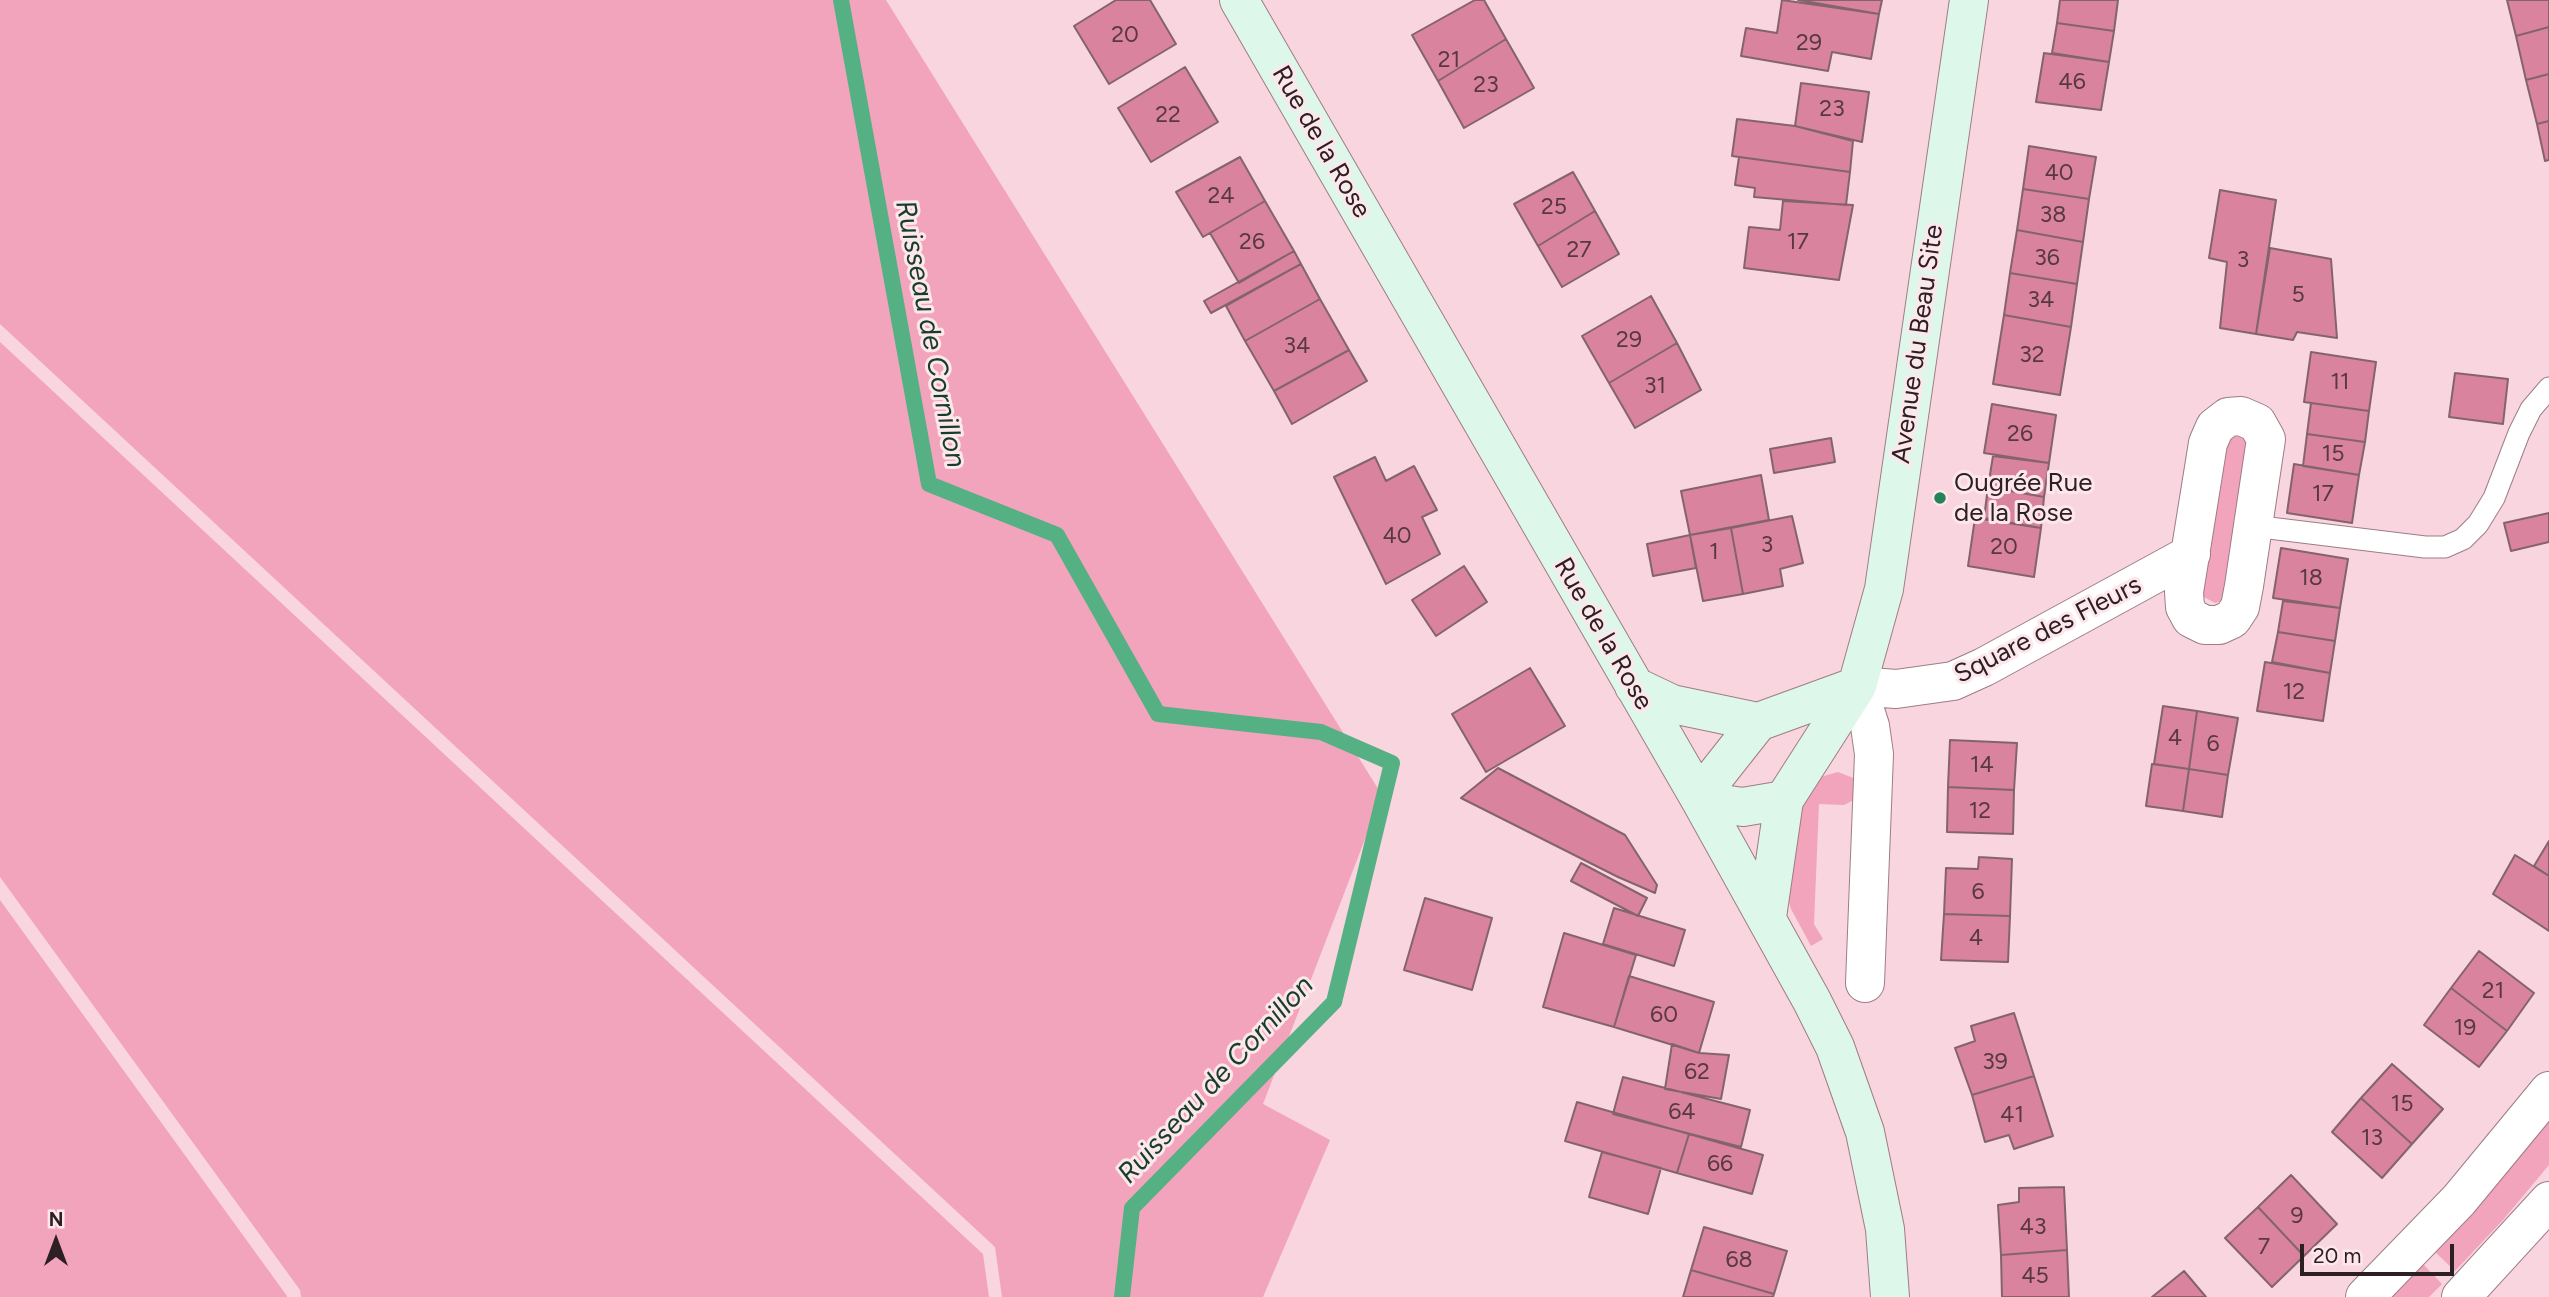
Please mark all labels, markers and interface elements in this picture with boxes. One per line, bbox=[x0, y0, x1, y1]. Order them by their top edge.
house number: 20 bbox=[1111, 21, 1139, 49]
house number: 29 bbox=[1796, 29, 1822, 57]
house number: 21 bbox=[1438, 46, 1460, 74]
street label: Rue de la Rose bbox=[1265, 60, 1377, 224]
house number: 46 bbox=[2058, 68, 2086, 96]
house number: 23 bbox=[1473, 71, 1499, 99]
house number: 23 bbox=[1819, 95, 1845, 123]
house number: 22 bbox=[1155, 101, 1181, 129]
house number: 40 bbox=[2044, 159, 2074, 187]
house number: 24 bbox=[1207, 182, 1235, 210]
house number: 25 bbox=[1541, 193, 1567, 221]
water label: Ruisseau de Cornillon bbox=[888, 198, 972, 470]
house number: 38 bbox=[2040, 201, 2066, 229]
street label: Avenue du Beau Site bbox=[1886, 223, 1950, 465]
house number: 26 bbox=[1239, 228, 1265, 256]
house number: 17 bbox=[1787, 228, 1809, 256]
house number: 27 bbox=[1566, 236, 1592, 264]
house number: 36 bbox=[2034, 244, 2060, 272]
house number: 3 bbox=[2237, 246, 2249, 274]
house number: 5 bbox=[2291, 281, 2305, 309]
house number: 34 bbox=[2028, 286, 2054, 314]
house number: 29 bbox=[1616, 326, 1642, 354]
house number: 34 bbox=[1284, 332, 1310, 360]
house number: 32 bbox=[2019, 341, 2045, 369]
house number: 11 bbox=[2331, 368, 2349, 396]
house number: 31 bbox=[1644, 372, 1666, 400]
house number: 26 bbox=[2007, 420, 2033, 448]
house number: 15 bbox=[2322, 440, 2344, 468]
place label: Ougrée Rue de la Rose bbox=[1954, 467, 2093, 528]
house number: 17 bbox=[2312, 480, 2334, 508]
marker: Ougrée Rue de la Rose bbox=[1932, 490, 1948, 506]
house number: 40 bbox=[1382, 522, 1412, 550]
house number: 3 bbox=[1761, 531, 1773, 559]
house number: 20 bbox=[1990, 533, 2018, 561]
house number: 1 bbox=[1709, 538, 1719, 566]
street label: Rue de la Rose bbox=[1547, 552, 1659, 716]
house number: 18 bbox=[2299, 564, 2323, 592]
street label: Square des Fleurs bbox=[1949, 569, 2147, 691]
house number: 12 bbox=[2283, 678, 2305, 706]
house number: 4 bbox=[2168, 724, 2182, 752]
house number: 6 bbox=[2206, 730, 2220, 758]
house number: 14 bbox=[1970, 751, 1994, 779]
house number: 12 bbox=[1969, 797, 1991, 825]
house number: 6 bbox=[1971, 878, 1985, 906]
house number: 4 bbox=[1969, 924, 1983, 952]
water label: Ruisseau de Cornillon bbox=[1111, 969, 1321, 1191]
house number: 21 bbox=[2482, 977, 2504, 1005]
house number: 60 bbox=[1650, 1001, 1678, 1029]
house number: 19 bbox=[2454, 1014, 2476, 1042]
house number: 39 bbox=[1982, 1048, 2008, 1076]
house number: 62 bbox=[1684, 1058, 1710, 1086]
house number: 15 bbox=[2391, 1090, 2413, 1118]
house number: 64 bbox=[1668, 1098, 1696, 1126]
house number: 41 bbox=[2000, 1101, 2024, 1129]
house number: 13 bbox=[2361, 1124, 2383, 1152]
house number: 66 bbox=[1707, 1150, 1733, 1178]
house number: 9 bbox=[2290, 1202, 2304, 1230]
north arrow bbox=[21, 1206, 91, 1276]
text: N bbox=[49, 1208, 63, 1231]
house number: 43 bbox=[2020, 1213, 2046, 1241]
scale bar bbox=[2304, 1230, 2458, 1274]
house number: 7 bbox=[2258, 1233, 2270, 1261]
text: 20 m bbox=[2313, 1243, 2361, 1268]
house number: 68 bbox=[1725, 1246, 1753, 1274]
house number: 45 bbox=[2021, 1262, 2049, 1290]

